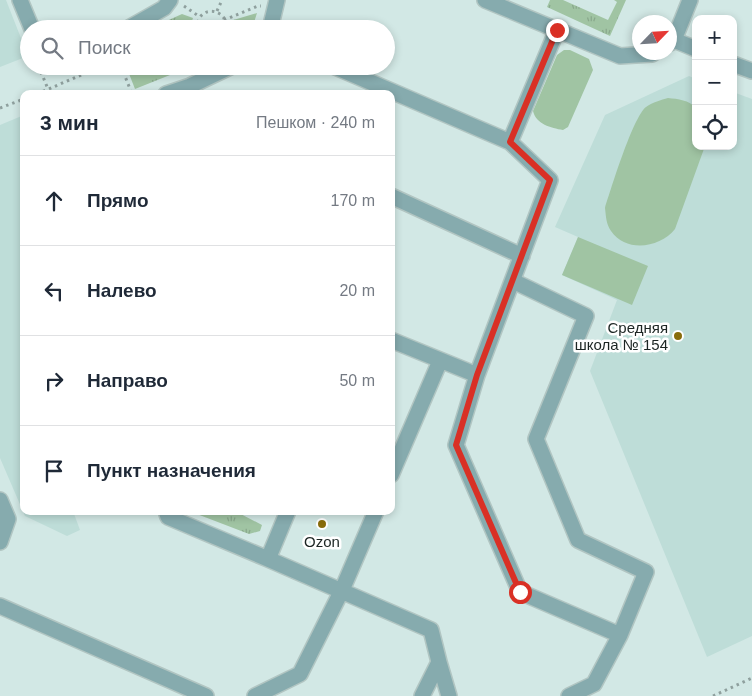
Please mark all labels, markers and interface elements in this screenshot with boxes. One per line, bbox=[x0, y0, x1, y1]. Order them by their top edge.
north arrow bbox=[632, 15, 677, 60]
map controls bbox=[692, 15, 737, 150]
button: + bbox=[692, 15, 737, 60]
route end bbox=[546, 19, 569, 42]
search box bbox=[20, 20, 395, 75]
icon: search bbox=[38, 34, 66, 62]
text: Поиск bbox=[78, 37, 131, 58]
button: − bbox=[692, 60, 737, 105]
button: locate bbox=[692, 105, 737, 150]
text: 3 мин bbox=[40, 111, 99, 134]
text: Пешком · 240 m bbox=[256, 114, 375, 131]
icon: ahead bbox=[40, 187, 68, 215]
text: Прямо bbox=[87, 190, 149, 211]
text: 170 m bbox=[331, 192, 375, 209]
icon: left bbox=[40, 277, 68, 305]
text: Налево bbox=[87, 280, 157, 301]
text: 20 m bbox=[339, 282, 375, 299]
place label: Средняя школа № 154 bbox=[575, 319, 668, 353]
marker: Средняя школа № 154 bbox=[672, 330, 684, 342]
icon: right bbox=[40, 367, 68, 395]
text: Направо bbox=[87, 370, 168, 391]
text: 50 m bbox=[339, 372, 375, 389]
icon: arrive bbox=[40, 457, 68, 485]
text: Пункт назначения bbox=[87, 460, 256, 481]
marker: Ozon bbox=[316, 518, 328, 530]
place label: Ozon bbox=[304, 533, 340, 550]
route start bbox=[509, 581, 532, 604]

